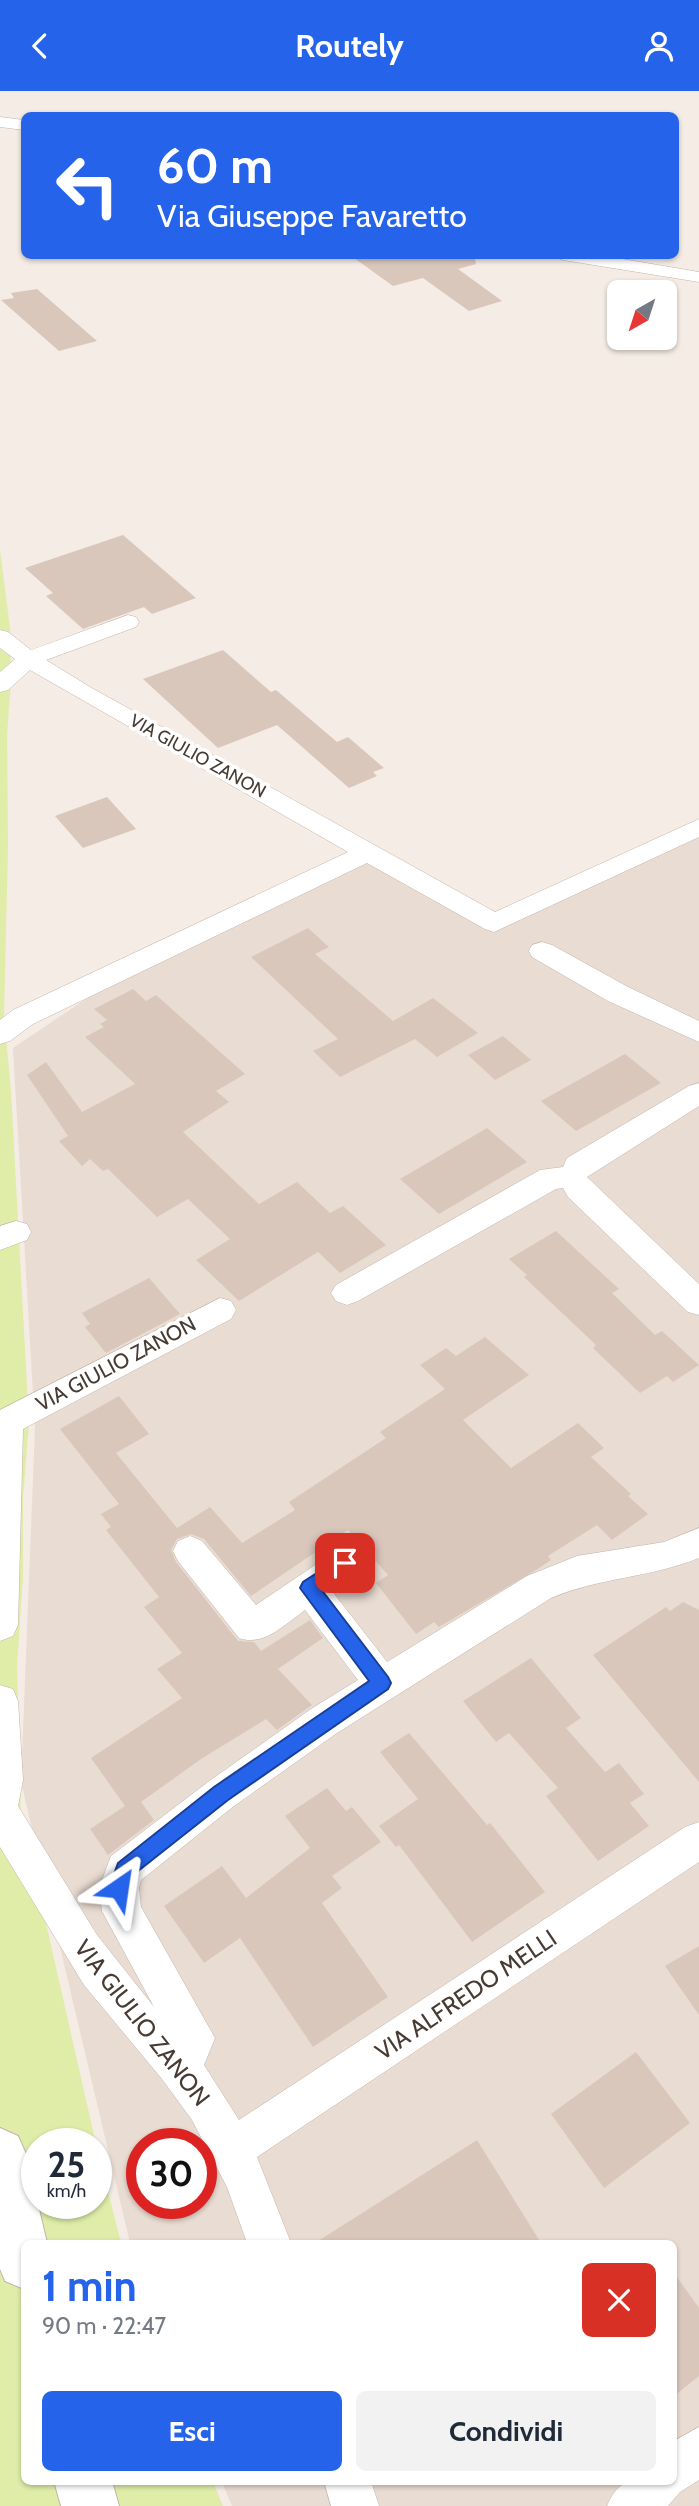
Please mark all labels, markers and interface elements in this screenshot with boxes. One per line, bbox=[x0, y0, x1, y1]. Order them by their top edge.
text: Routely bbox=[295, 26, 404, 65]
icon: back bbox=[21, 27, 59, 65]
icon: person bbox=[640, 27, 678, 65]
text: 60 m bbox=[157, 136, 273, 195]
icon: left bbox=[42, 140, 133, 231]
text: Via Giuseppe Favaretto bbox=[157, 196, 467, 235]
north arrow bbox=[607, 280, 677, 350]
map controls bbox=[607, 280, 677, 350]
street label: VIA GIULIO ZANON bbox=[126, 710, 270, 802]
street label: VIA GIULIO ZANON bbox=[32, 1311, 200, 1416]
pin bbox=[315, 1533, 375, 1593]
icon: arrive bbox=[326, 1544, 364, 1582]
position arrow bbox=[82, 1851, 156, 1925]
street label: VIA ALFREDO MELLI bbox=[370, 1923, 562, 2066]
street label: VIA GIULIO ZANON bbox=[69, 1934, 216, 2112]
speed limit sign: 30 bbox=[126, 2128, 217, 2219]
text: 25 bbox=[48, 2143, 85, 2186]
text: km/h bbox=[47, 2180, 86, 2202]
text: 1 min bbox=[42, 2260, 137, 2312]
button: close bbox=[582, 2263, 656, 2337]
text: 90 m · 22:47 bbox=[42, 2312, 166, 2340]
button: Esci bbox=[42, 2391, 342, 2471]
button: Condividi bbox=[356, 2391, 656, 2471]

